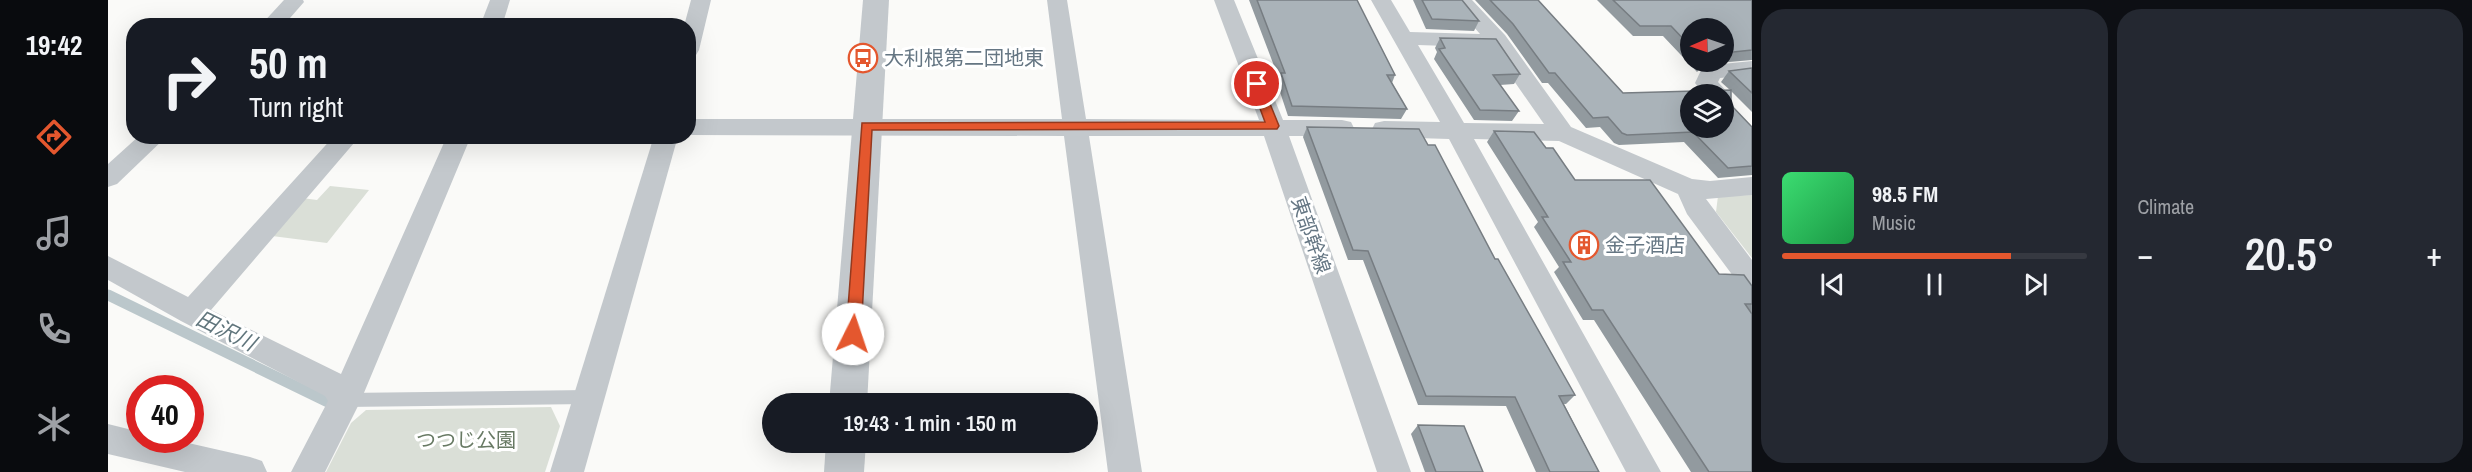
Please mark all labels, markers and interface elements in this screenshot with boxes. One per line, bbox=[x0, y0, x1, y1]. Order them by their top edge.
north arrow bbox=[1680, 18, 1734, 72]
map controls bbox=[1680, 18, 1734, 138]
text: 19:42 bbox=[26, 27, 82, 63]
text: 50 m bbox=[249, 35, 328, 91]
icon: right bbox=[150, 42, 228, 120]
bus stop icon: 大利根第二団地東 bbox=[847, 42, 879, 74]
place label: 大利根第二団地東 bbox=[884, 44, 1044, 71]
pin bbox=[1231, 58, 1282, 109]
icon: arrive bbox=[1240, 67, 1273, 100]
button: layers bbox=[1680, 84, 1734, 138]
text: Turn right bbox=[249, 89, 343, 125]
icon: directions bbox=[33, 116, 75, 158]
text: 98.5 FM bbox=[1872, 179, 1938, 209]
street label: 東部幹線 bbox=[1286, 193, 1337, 277]
text: Climate bbox=[2138, 193, 2194, 220]
text: Music bbox=[1872, 209, 1916, 236]
icon: music bbox=[33, 212, 75, 254]
text: 20.5° bbox=[2245, 223, 2335, 284]
building icon: 金子酒店 bbox=[1568, 229, 1600, 261]
place label: 金子酒店 bbox=[1605, 231, 1685, 258]
text: − bbox=[2138, 232, 2153, 276]
text: + bbox=[2426, 232, 2442, 276]
icon: previous bbox=[1816, 268, 1849, 301]
icon: pause bbox=[1918, 268, 1951, 301]
icon: next bbox=[2019, 268, 2052, 301]
position arrow bbox=[821, 302, 885, 366]
water label: 田沢川 bbox=[192, 304, 263, 358]
icon: phone bbox=[33, 308, 75, 350]
speed limit sign: 40 bbox=[126, 375, 204, 453]
icon: climate bbox=[33, 403, 75, 445]
text: 19:43 · 1 min · 150 m bbox=[843, 408, 1017, 438]
park label: つつじ公園 bbox=[416, 426, 516, 453]

